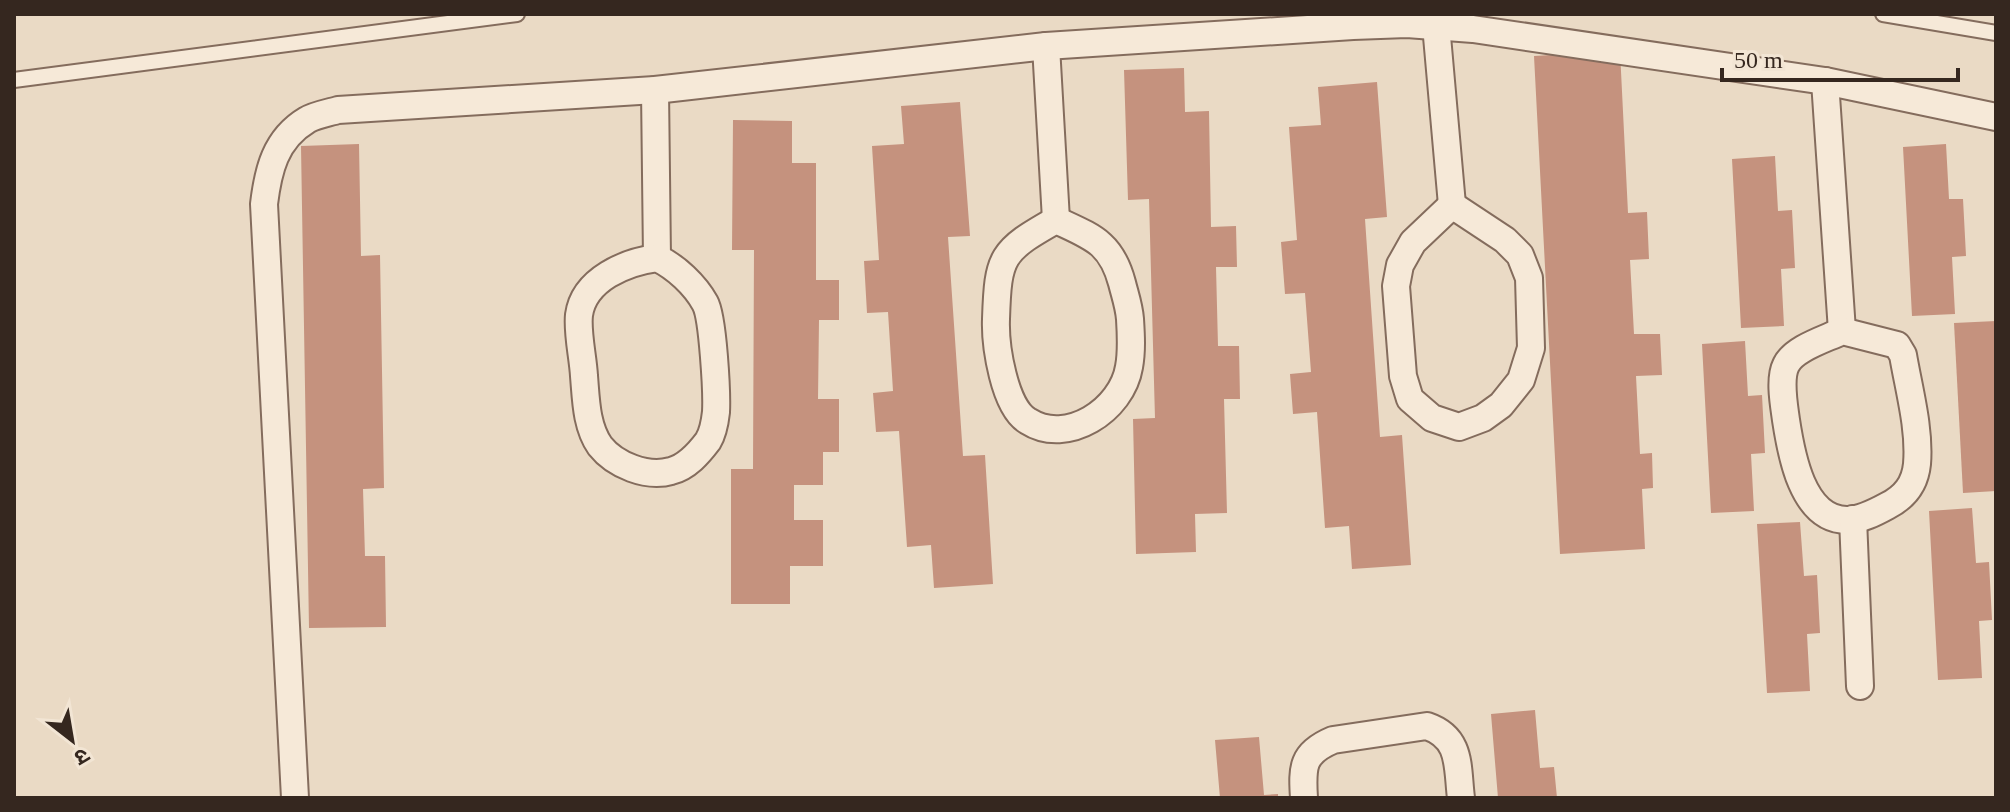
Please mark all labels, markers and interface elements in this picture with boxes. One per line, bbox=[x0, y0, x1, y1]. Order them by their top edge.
scale bar bbox=[1722, 32, 1958, 82]
text: 50 m bbox=[1734, 47, 1783, 73]
north arrow bbox=[32, 700, 112, 780]
text: उ bbox=[69, 743, 94, 771]

